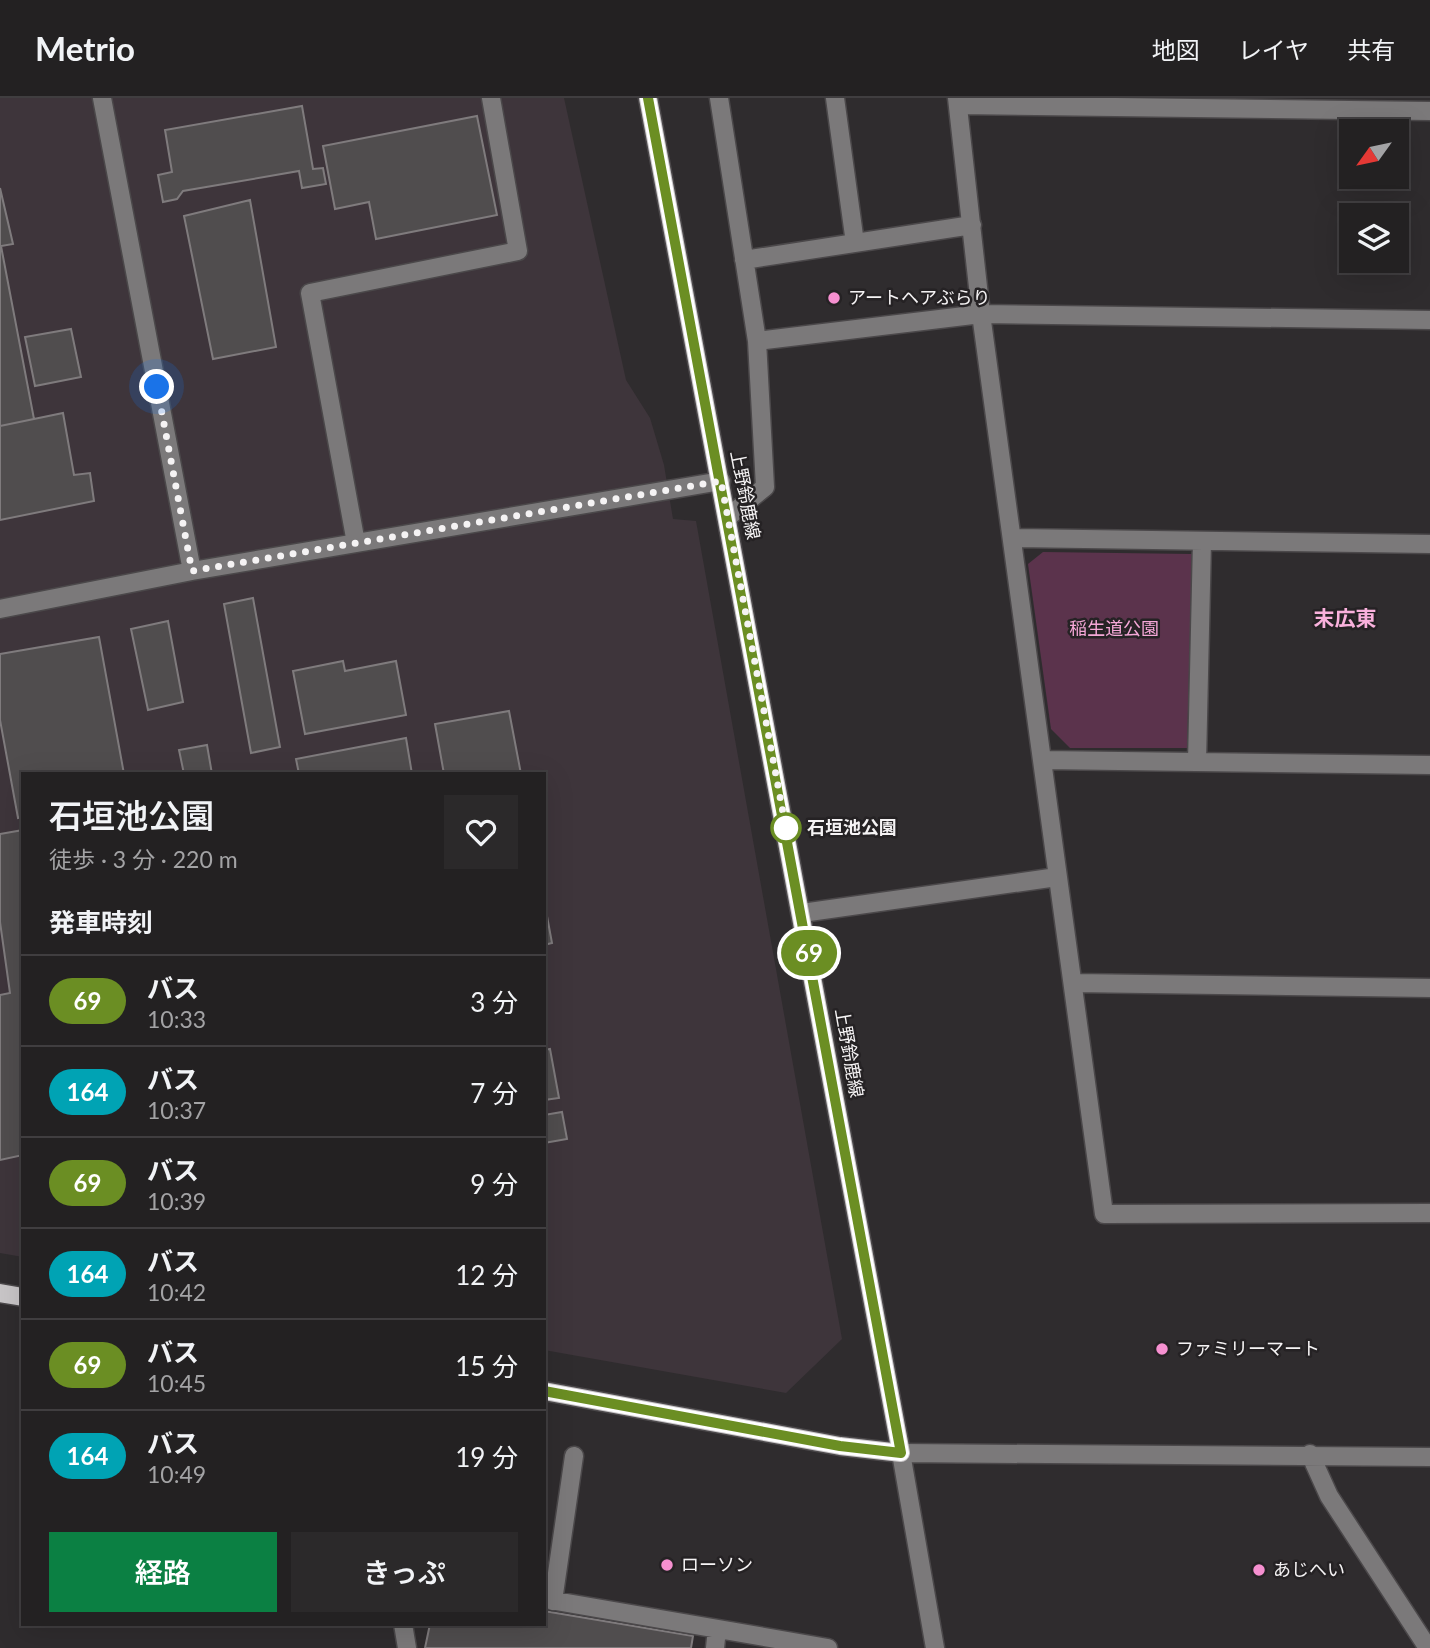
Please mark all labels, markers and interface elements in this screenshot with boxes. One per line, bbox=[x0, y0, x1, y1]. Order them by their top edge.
text: Metrio bbox=[35, 28, 135, 68]
text: 地図 bbox=[1152, 35, 1200, 64]
text: レイヤ bbox=[1238, 35, 1309, 64]
text: 共有 bbox=[1347, 35, 1395, 64]
north arrow bbox=[1339, 119, 1409, 189]
map controls bbox=[1339, 119, 1409, 273]
button: layers bbox=[1339, 203, 1409, 273]
place label: アートヘアぶらり bbox=[848, 286, 991, 308]
marker: アートヘアぶらり bbox=[826, 290, 842, 306]
your location bbox=[139, 369, 174, 404]
street label: 上野鈴鹿線 bbox=[727, 449, 765, 541]
district label: 末広東 bbox=[1314, 605, 1377, 630]
park label: 稲生道公園 bbox=[1069, 617, 1159, 639]
text: 石垣池公園 bbox=[49, 795, 214, 835]
button: heart bbox=[444, 795, 518, 869]
marker: 石垣池公園 bbox=[771, 813, 801, 843]
place label: 石垣池公園 bbox=[807, 816, 897, 838]
text: 徒歩 · 3 分 · 220 m bbox=[49, 845, 238, 873]
text: 発車時刻 bbox=[49, 906, 153, 938]
line badge: 69 bbox=[778, 930, 840, 976]
text: 69 bbox=[795, 938, 823, 967]
text: バス bbox=[147, 972, 199, 1004]
text: 69 bbox=[74, 986, 101, 1015]
text: 3 分 bbox=[470, 986, 518, 1018]
text: 10:33 bbox=[147, 1005, 206, 1033]
street label: 上野鈴鹿線 bbox=[831, 1007, 869, 1099]
text: バス bbox=[147, 1063, 199, 1095]
text: 164 bbox=[67, 1077, 108, 1106]
text: 7 分 bbox=[470, 1077, 518, 1109]
text: 10:37 bbox=[147, 1096, 206, 1124]
text: バス bbox=[147, 1154, 199, 1186]
text: 69 bbox=[74, 1168, 101, 1197]
text: 9 分 bbox=[470, 1168, 518, 1200]
text: 10:39 bbox=[147, 1187, 206, 1215]
text: バス bbox=[147, 1245, 199, 1277]
text: 164 bbox=[67, 1259, 108, 1288]
text: 12 分 bbox=[455, 1259, 518, 1291]
text: 10:42 bbox=[147, 1278, 206, 1306]
text: バス bbox=[147, 1336, 199, 1368]
place label: ファミリーマート bbox=[1176, 1337, 1320, 1359]
marker: ファミリーマート bbox=[1154, 1341, 1170, 1357]
text: 69 bbox=[74, 1350, 101, 1379]
text: 15 分 bbox=[455, 1350, 518, 1382]
text: 10:45 bbox=[147, 1369, 206, 1397]
text: バス bbox=[147, 1427, 199, 1459]
text: 164 bbox=[67, 1441, 108, 1470]
text: 19 分 bbox=[455, 1441, 518, 1473]
text: 10:49 bbox=[147, 1460, 206, 1488]
button: 経路 bbox=[49, 1532, 277, 1612]
button: きっぷ bbox=[291, 1532, 518, 1612]
place label: ローソン bbox=[681, 1553, 753, 1575]
marker: ローソン bbox=[659, 1557, 675, 1573]
place label: あじへい bbox=[1273, 1558, 1345, 1580]
marker: あじへい bbox=[1251, 1562, 1267, 1578]

